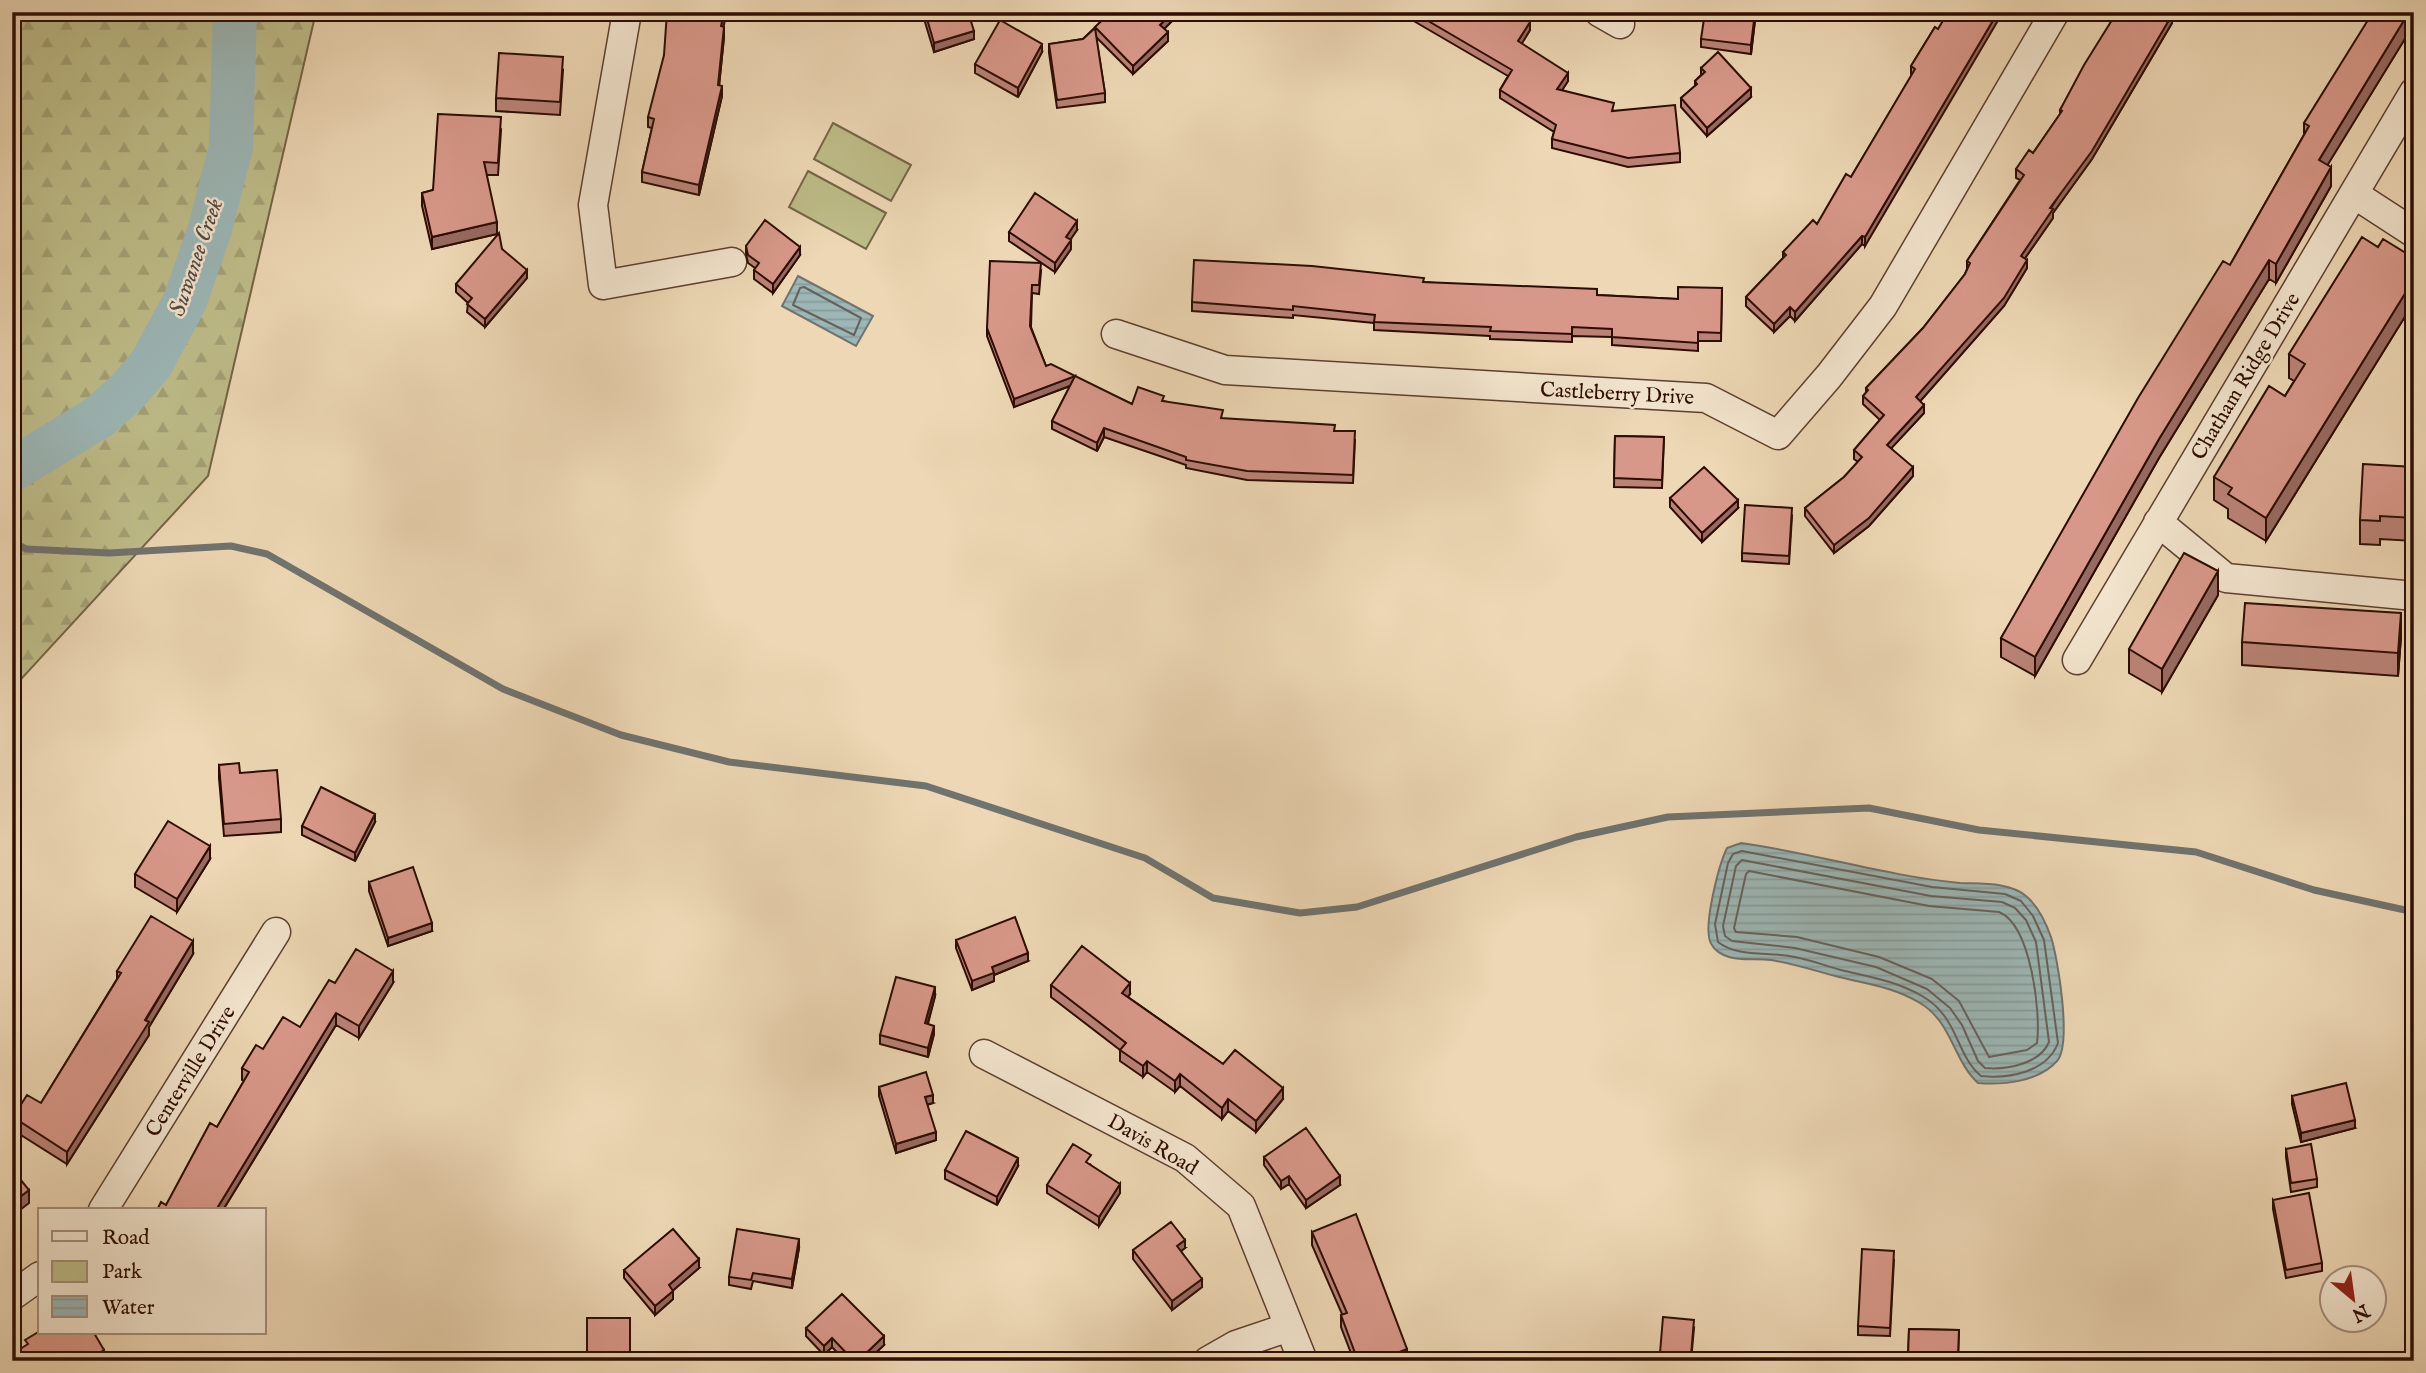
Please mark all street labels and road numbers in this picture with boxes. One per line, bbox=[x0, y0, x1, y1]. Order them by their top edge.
street label: Chatham Ridge Drive bbox=[2186, 288, 2307, 465]
street label: Castleberry Drive bbox=[1539, 377, 1695, 412]
street label: Centerville Drive bbox=[140, 1001, 243, 1142]
street label: Davis Road bbox=[1102, 1109, 1203, 1182]

